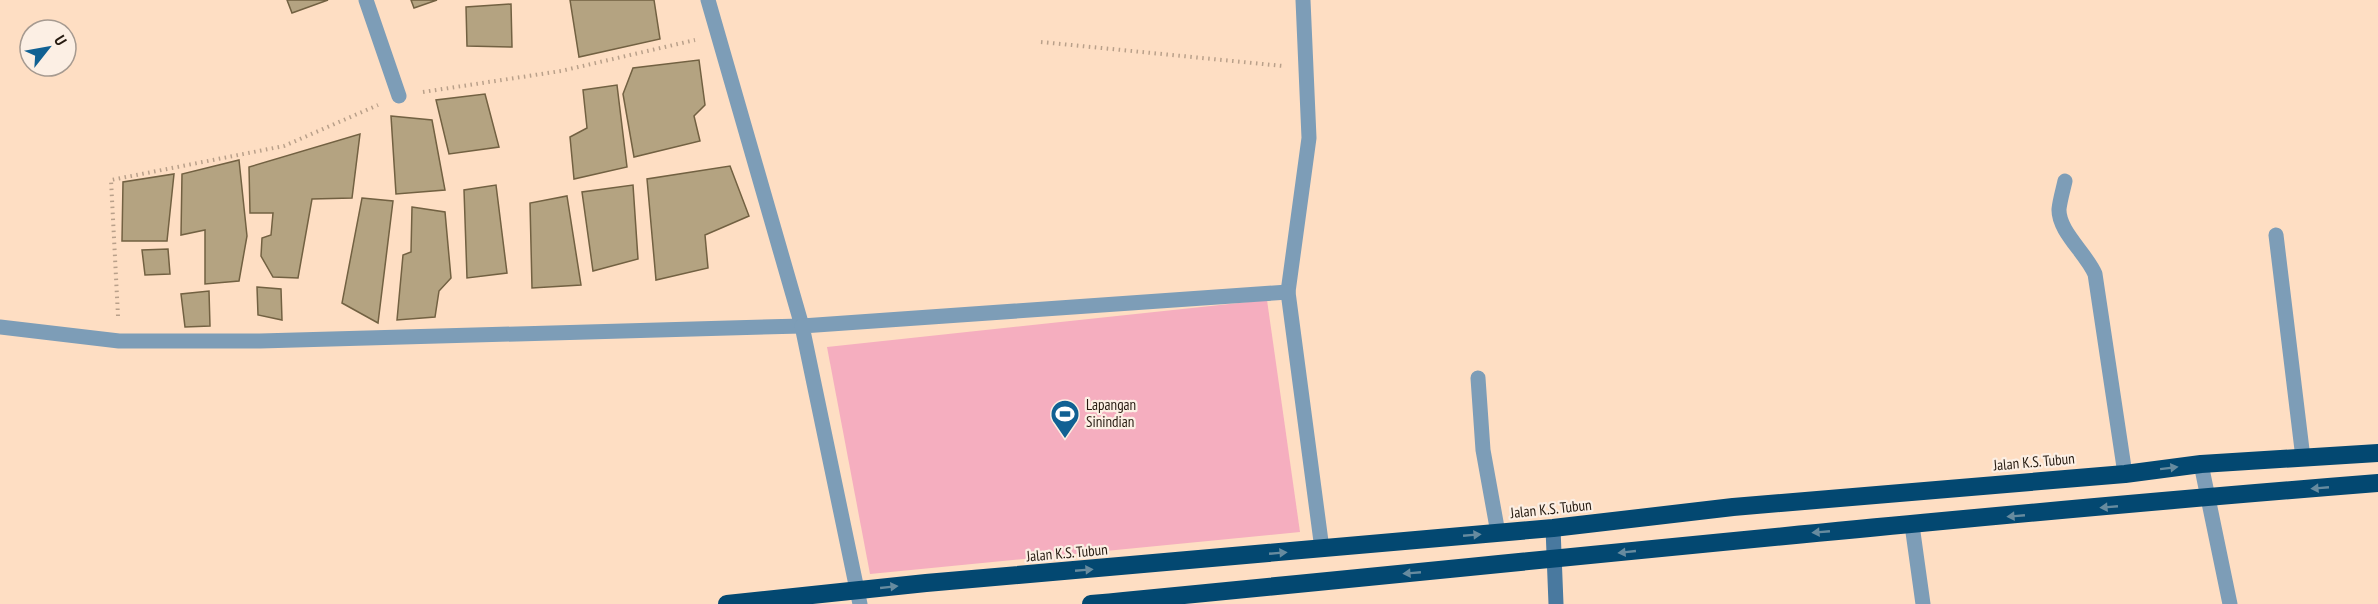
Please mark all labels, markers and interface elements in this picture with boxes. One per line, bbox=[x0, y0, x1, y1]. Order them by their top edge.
north arrow bbox=[18, 18, 78, 78]
text: U bbox=[50, 32, 72, 49]
place label: Lapangan Sinindian bbox=[1086, 395, 1136, 431]
sports icon: Lapangan Sinindian bbox=[1049, 398, 1081, 440]
street label: Jalan K.S. Tubun bbox=[1992, 448, 2075, 475]
one-way arrow bbox=[2160, 463, 2179, 473]
one-way arrow bbox=[2310, 483, 2329, 493]
street label: Jalan K.S. Tubun bbox=[1508, 495, 1592, 522]
one-way arrow bbox=[2099, 503, 2118, 512]
one-way arrow bbox=[2006, 511, 2025, 521]
one-way arrow bbox=[1812, 527, 1831, 537]
one-way arrow bbox=[1463, 530, 1482, 540]
street label: Jalan K.S. Tubun bbox=[1025, 539, 1108, 566]
one-way arrow bbox=[1618, 547, 1637, 556]
one-way arrow bbox=[1268, 548, 1287, 557]
one-way arrow bbox=[1074, 565, 1093, 574]
one-way arrow bbox=[1403, 568, 1422, 578]
one-way arrow bbox=[880, 582, 899, 592]

